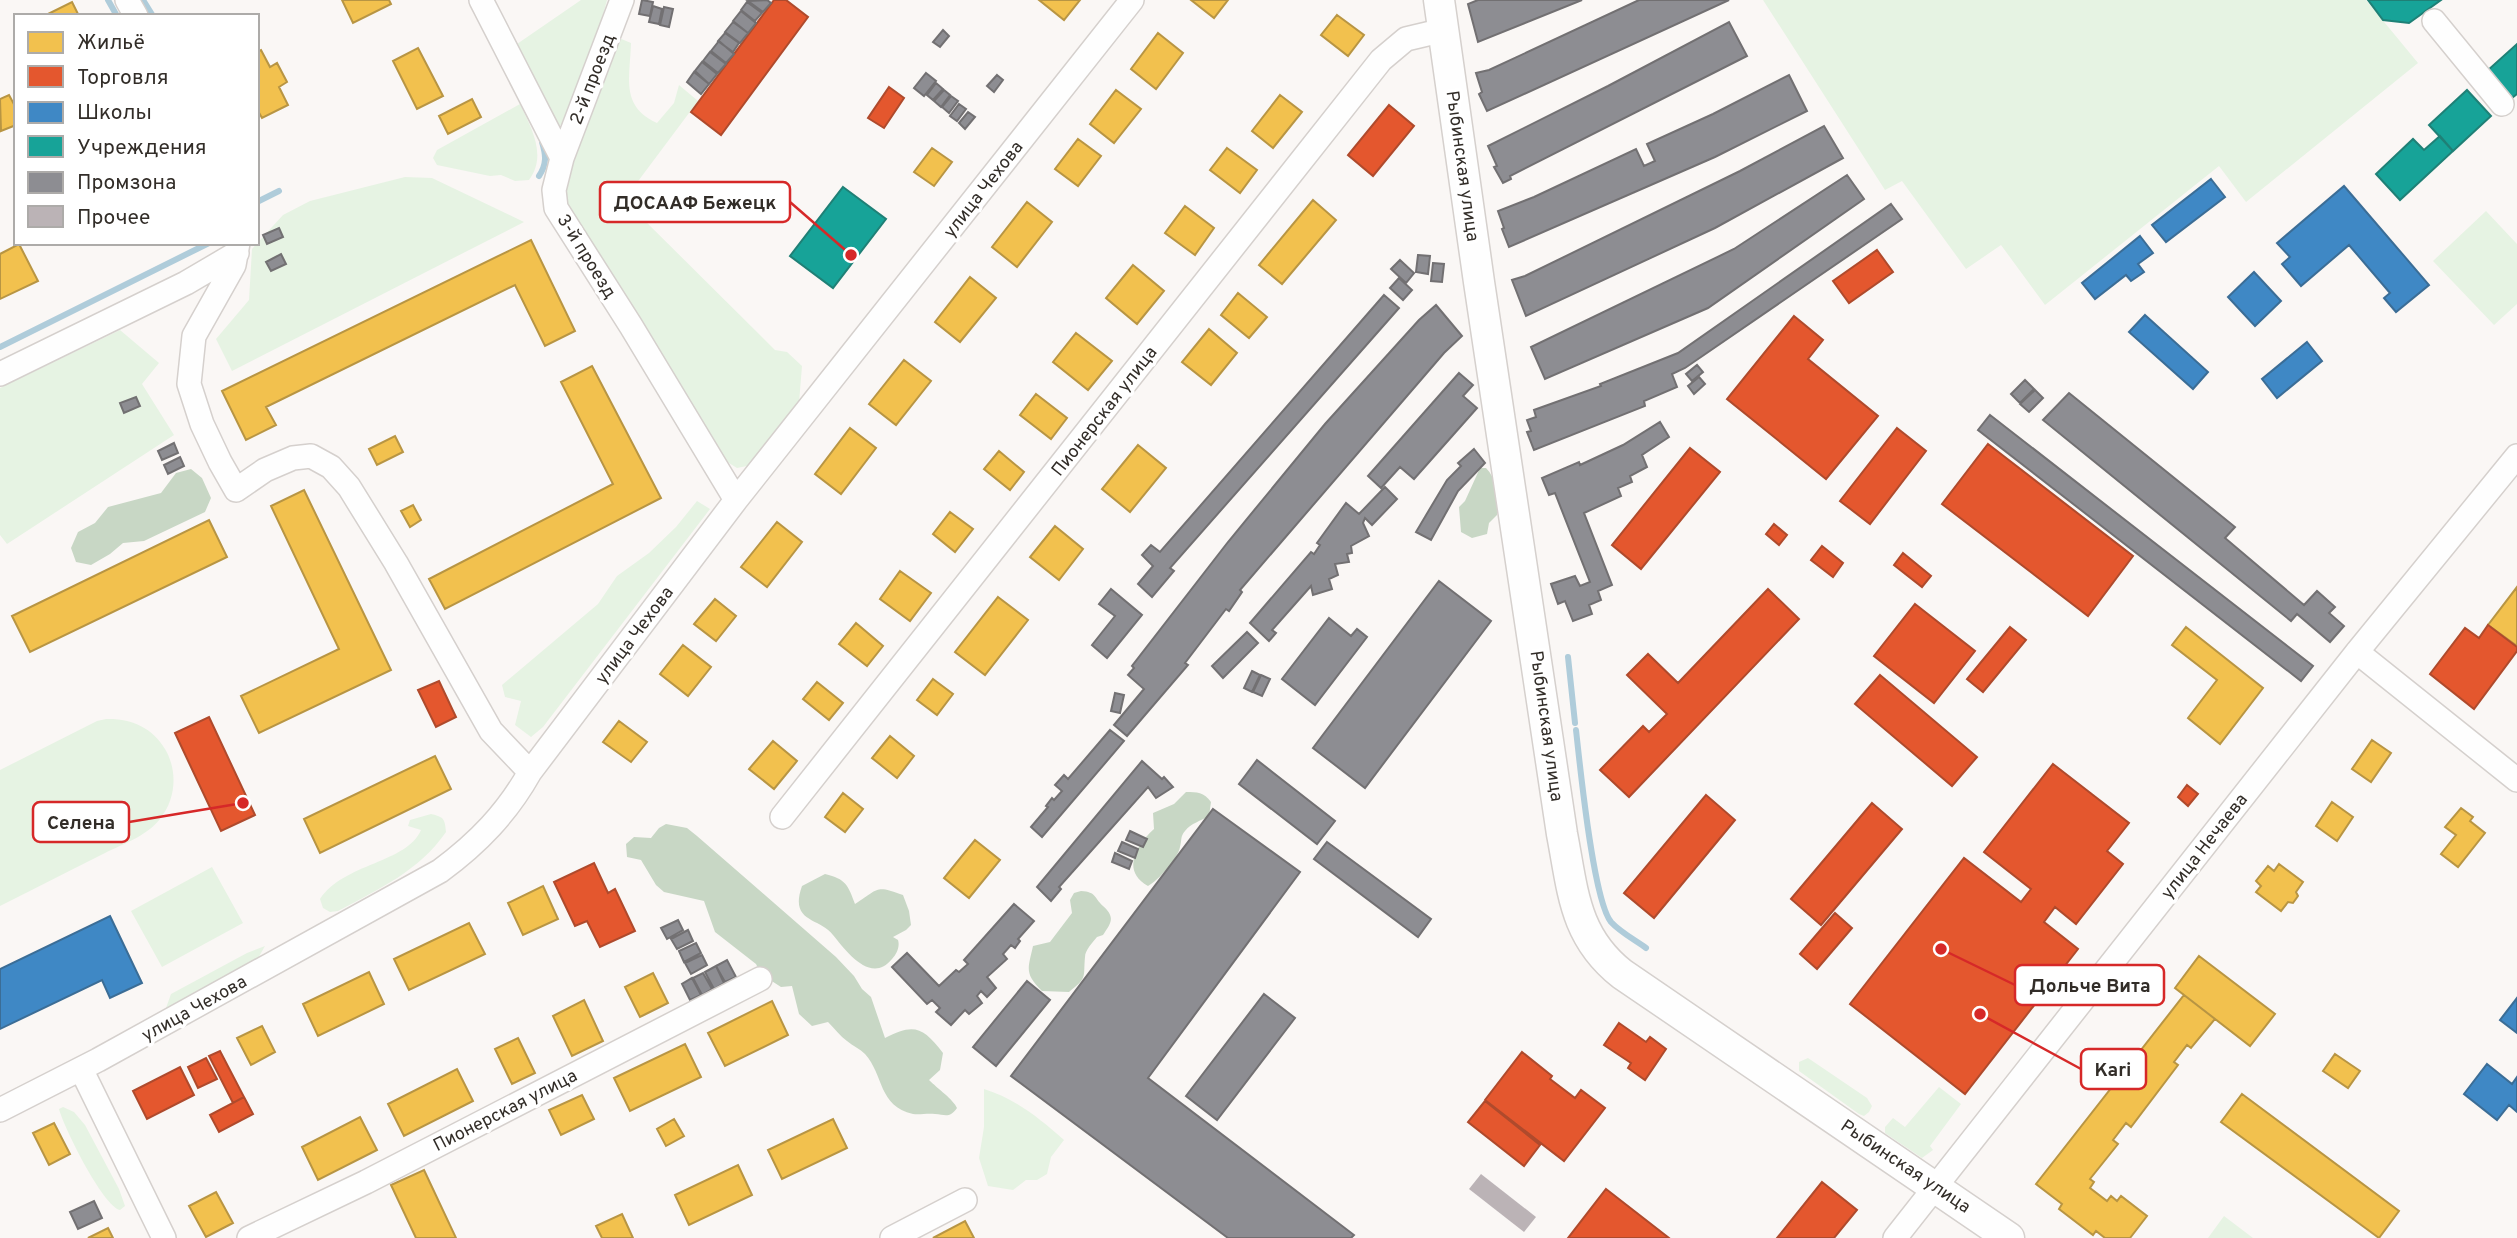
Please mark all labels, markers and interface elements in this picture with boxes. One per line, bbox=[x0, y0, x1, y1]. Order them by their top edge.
legend bbox=[14, 14, 259, 245]
text: Жильё bbox=[77, 30, 145, 57]
street label: 2-й проезд bbox=[566, 31, 621, 128]
text: Торговля bbox=[77, 65, 168, 92]
street label: Рыбинская улица bbox=[1440, 89, 1483, 243]
text: Школы bbox=[77, 100, 152, 127]
text: Учреждения bbox=[77, 135, 206, 162]
street label: улица Чехова bbox=[939, 137, 1029, 243]
text: Промзона bbox=[77, 170, 176, 197]
callout: ДОСААФ Бежецк bbox=[600, 182, 790, 222]
text: ДОСААФ Бежецк bbox=[614, 192, 776, 216]
text: Прочее bbox=[77, 205, 150, 232]
street label: 3-й проезд bbox=[551, 210, 621, 303]
street label: Пионерская улица bbox=[1047, 342, 1163, 482]
street label: улица Чехова bbox=[591, 582, 680, 689]
street label: Рыбинская улица bbox=[1524, 649, 1567, 803]
street label: улица Нечаева bbox=[2157, 789, 2254, 904]
callout: Селена bbox=[33, 802, 129, 842]
text: Селена bbox=[47, 812, 115, 836]
callout: Дольче Вита bbox=[2015, 965, 2164, 1005]
street label: улица Чехова bbox=[138, 971, 251, 1048]
text: Дольче Вита bbox=[2029, 975, 2151, 999]
callout: Kari bbox=[2081, 1049, 2146, 1089]
text: Kari bbox=[2095, 1059, 2131, 1083]
street label: Пионерская улица bbox=[430, 1065, 582, 1158]
street label: Рыбинская улица bbox=[1836, 1115, 1975, 1219]

